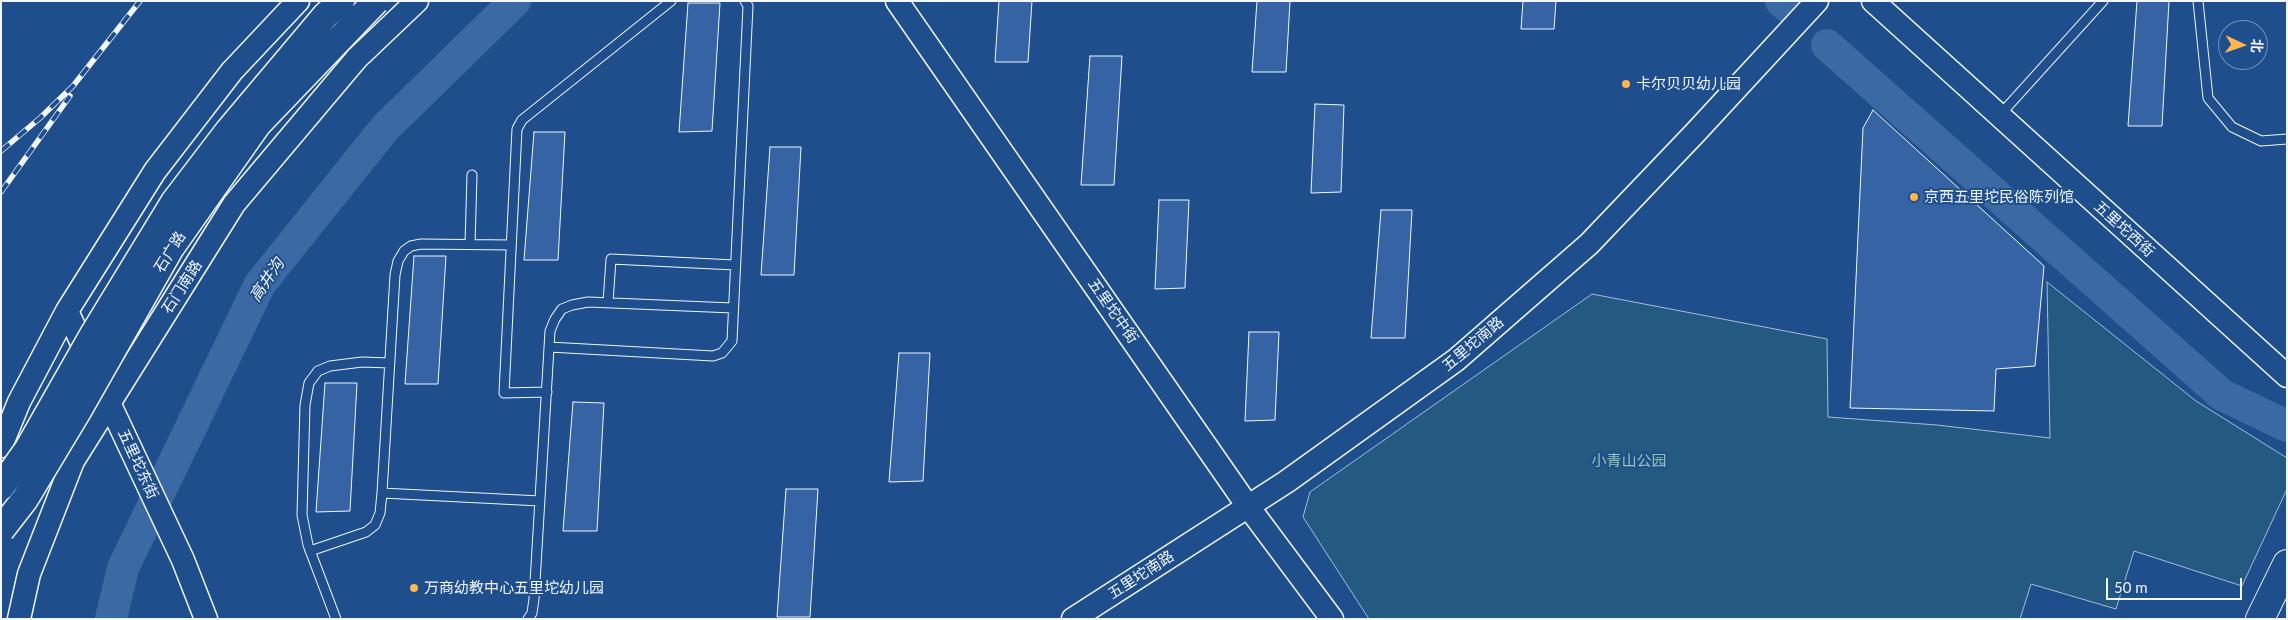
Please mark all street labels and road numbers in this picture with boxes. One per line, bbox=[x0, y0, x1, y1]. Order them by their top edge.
street label: 五里坨西街 bbox=[2090, 197, 2158, 261]
street label: 石广路 bbox=[150, 228, 190, 276]
street label: 石门南路 bbox=[158, 257, 206, 317]
street label: 五里坨中街 bbox=[1084, 275, 1142, 347]
street label: 五里坨南路 bbox=[1438, 313, 1508, 375]
street label: 五里坨东街 bbox=[114, 426, 162, 502]
street label: 五里坨南路 bbox=[1105, 547, 1177, 603]

